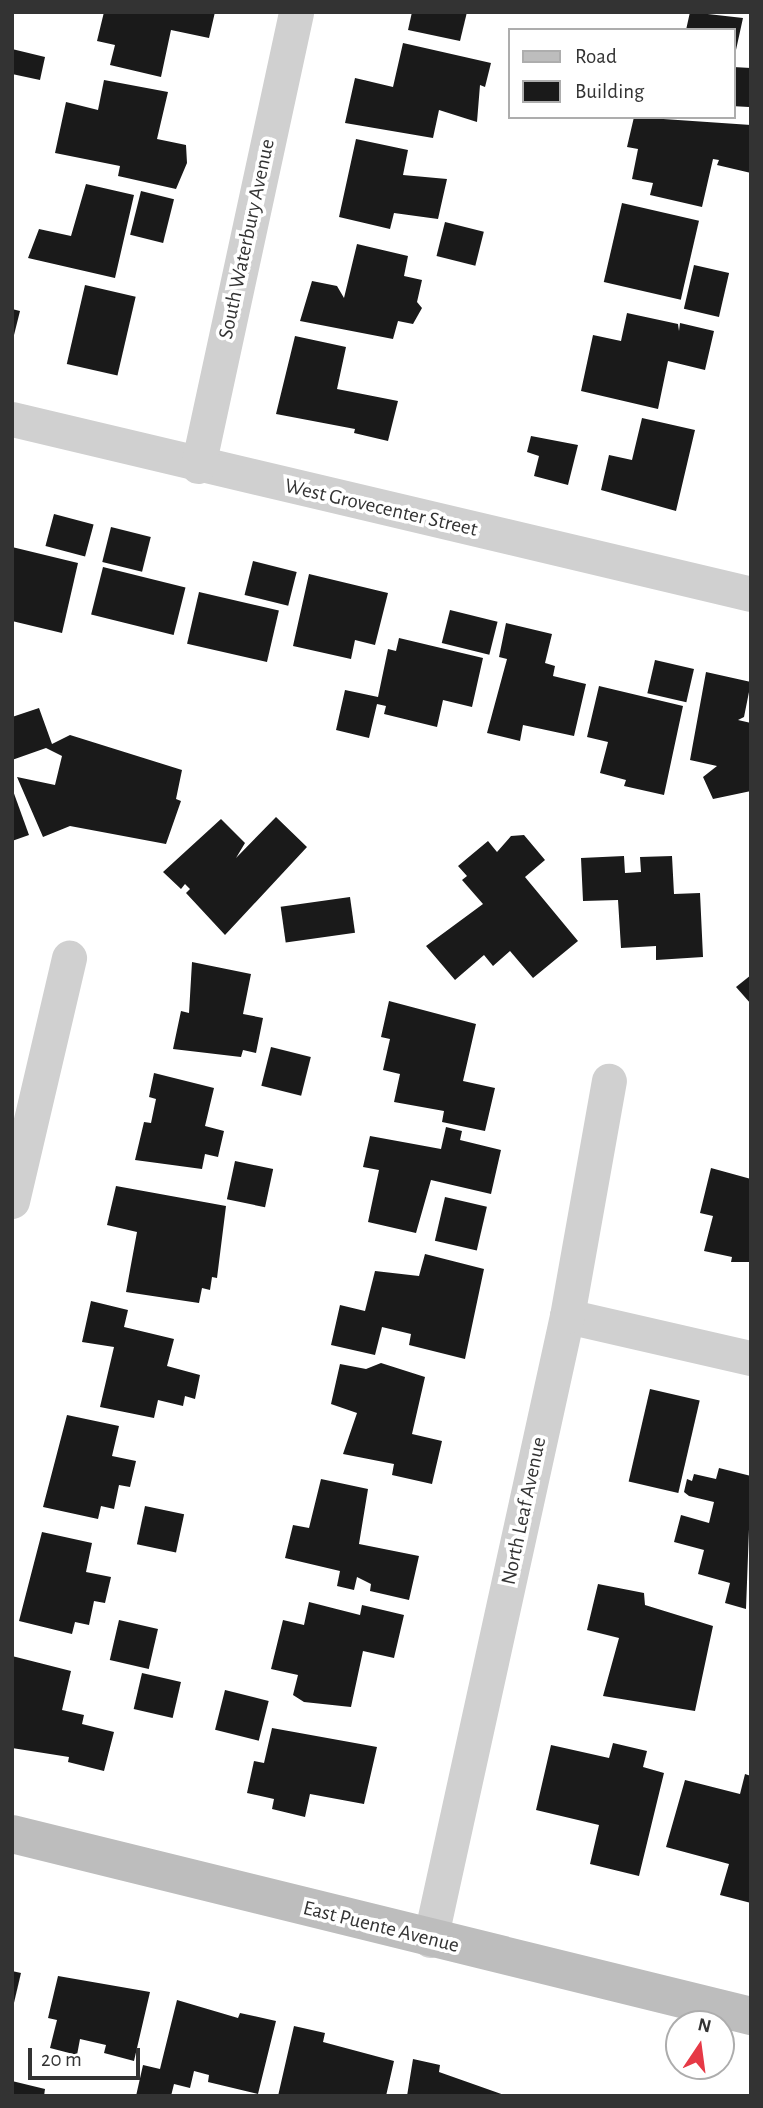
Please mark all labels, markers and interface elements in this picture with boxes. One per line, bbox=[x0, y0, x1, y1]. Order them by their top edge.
legend bbox=[508, 28, 735, 119]
text: Road bbox=[575, 46, 617, 67]
text: Building bbox=[575, 81, 644, 102]
street label: South Waterbury Avenue bbox=[213, 137, 281, 341]
street label: West Grovecenter Street bbox=[282, 474, 480, 542]
street label: North Leaf Avenue bbox=[496, 1435, 552, 1587]
street label: East Puente Avenue bbox=[300, 1895, 462, 1959]
north arrow bbox=[665, 2010, 735, 2080]
text: N bbox=[696, 2015, 713, 2037]
scale bar bbox=[32, 2035, 144, 2078]
text: 20 m bbox=[41, 2049, 82, 2070]

